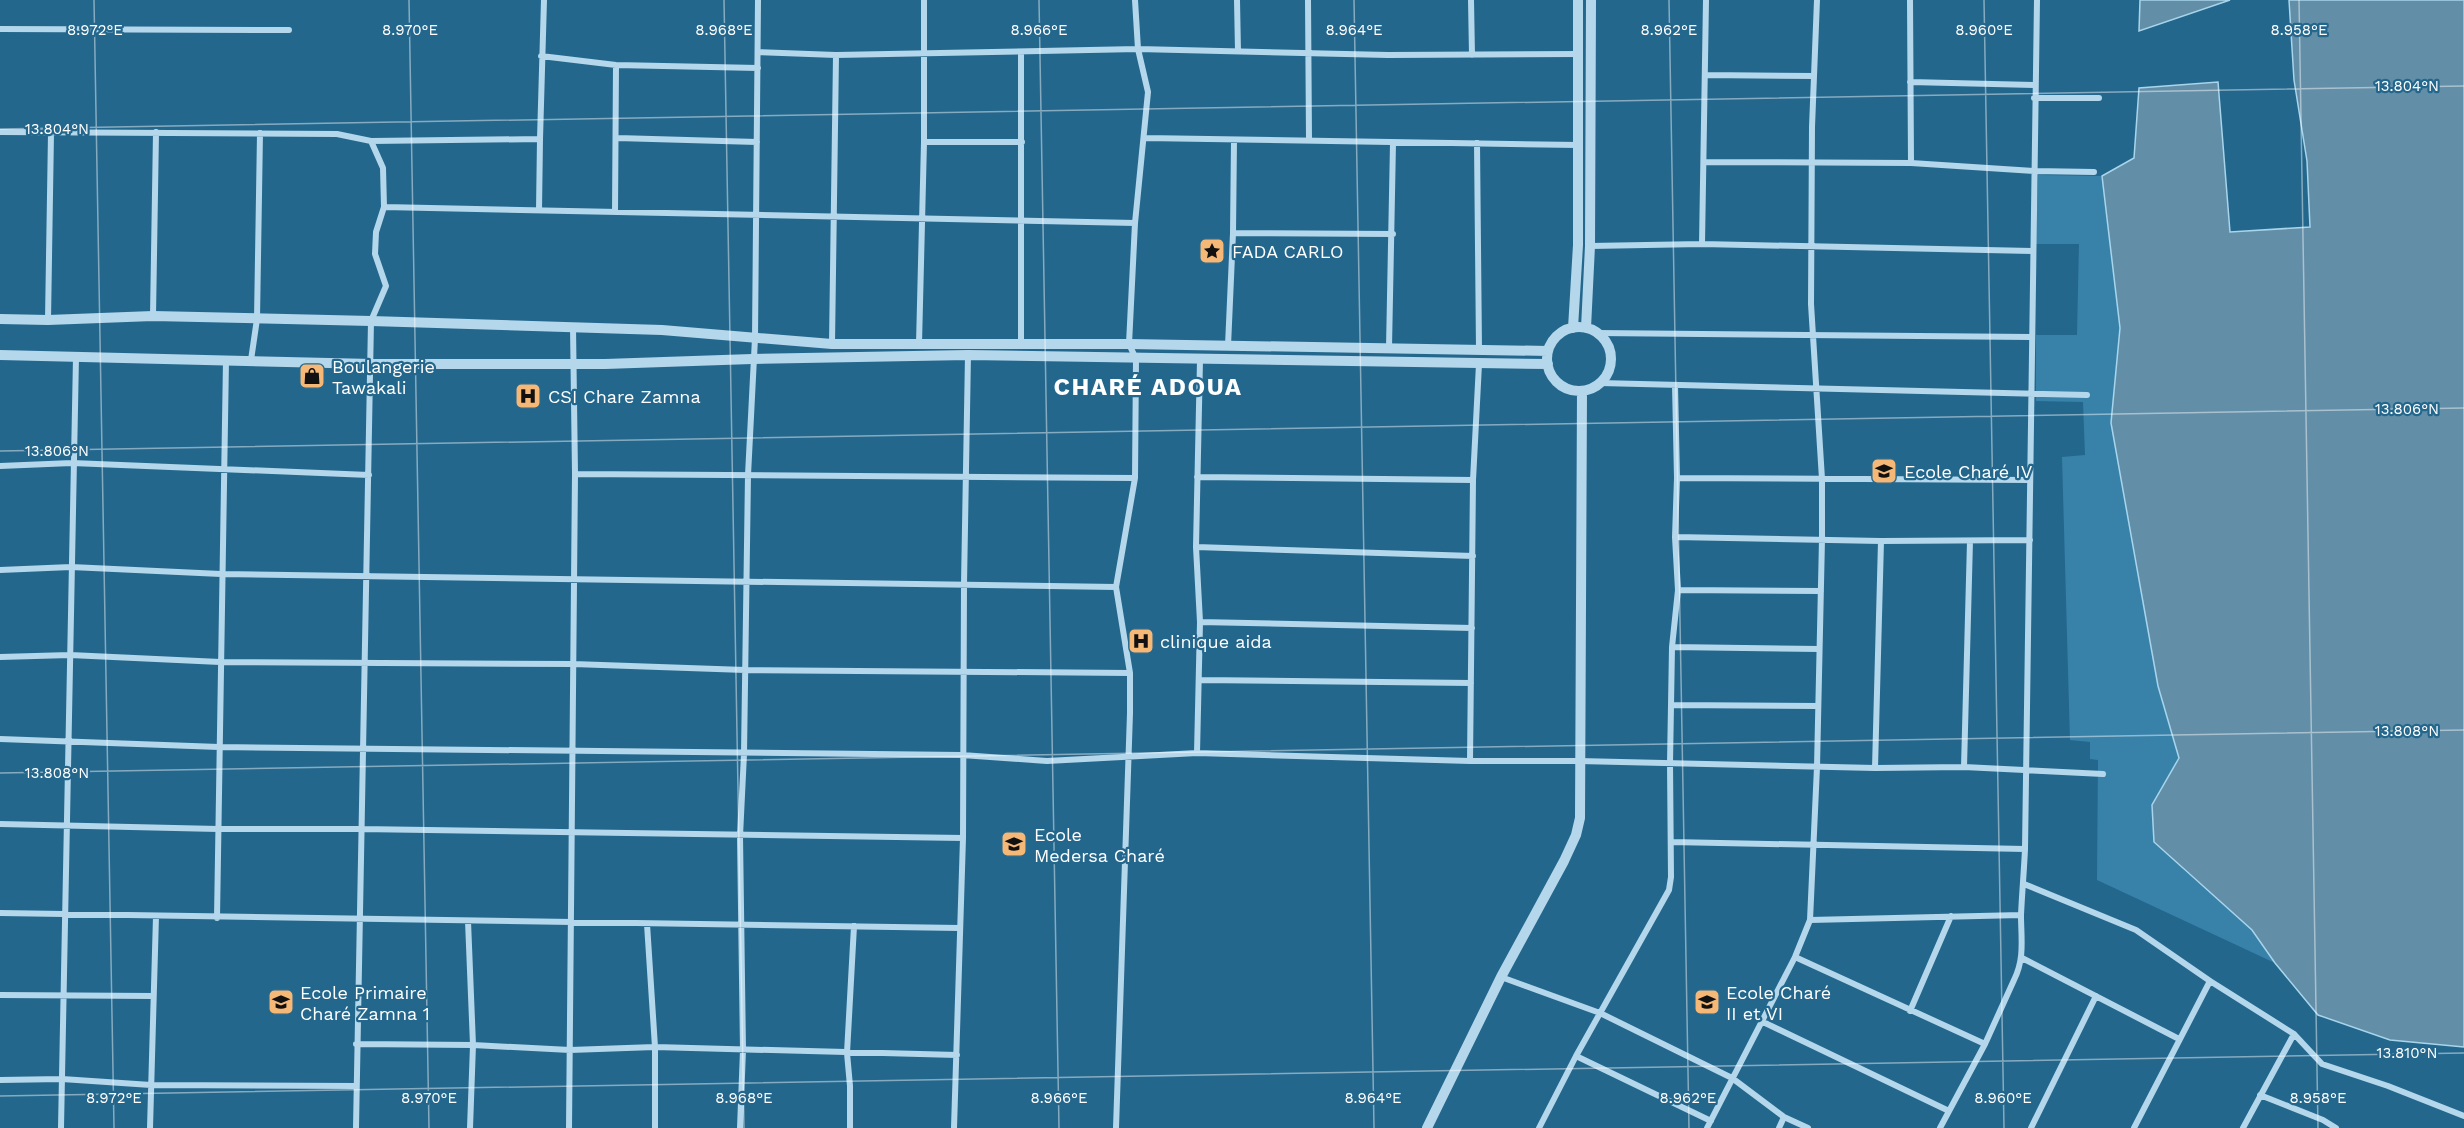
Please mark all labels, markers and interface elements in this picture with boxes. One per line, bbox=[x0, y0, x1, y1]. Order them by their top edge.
text: 8.972°E bbox=[67, 21, 123, 39]
text: 8.970°E bbox=[382, 21, 438, 39]
text: 8.968°E bbox=[695, 21, 753, 39]
text: 8.966°E bbox=[1010, 21, 1068, 39]
text: 8.964°E bbox=[1325, 21, 1383, 39]
text: 8.962°E bbox=[1641, 21, 1697, 39]
text: 8.960°E bbox=[1955, 21, 2013, 39]
text: 8.958°E bbox=[2271, 21, 2327, 39]
text: 13.804°N bbox=[2375, 77, 2439, 95]
text: 13.804°N bbox=[25, 120, 89, 138]
place icon: FADA CARLO bbox=[1197, 236, 1227, 266]
place label: FADA CARLO bbox=[1232, 241, 1344, 262]
place label: Boulangerie Tawakali bbox=[332, 356, 435, 398]
shop icon: Boulangerie Tawakali bbox=[297, 361, 327, 391]
district label: CHARÉ ADOUA bbox=[1054, 373, 1242, 401]
hospital icon: CSI Chare Zamna bbox=[513, 381, 543, 411]
place label: CSI Chare Zamna bbox=[548, 386, 701, 407]
text: 13.806°N bbox=[2375, 400, 2439, 418]
text: 13.806°N bbox=[25, 442, 89, 460]
school or university icon: Ecole Charé IV bbox=[1869, 456, 1899, 486]
place label: Ecole Charé IV bbox=[1904, 461, 2033, 482]
hospital icon: clinique aida bbox=[1126, 626, 1156, 656]
place label: clinique aida bbox=[1160, 631, 1272, 652]
text: 13.808°N bbox=[2375, 722, 2439, 740]
text: 13.808°N bbox=[25, 764, 89, 782]
place label: Ecole Medersa Charé bbox=[1034, 824, 1165, 866]
school or university icon: Ecole Medersa Charé bbox=[999, 829, 1029, 859]
place label: Ecole Primaire Charé Zamna 1 bbox=[300, 982, 430, 1024]
place label: Ecole Charé II et VI bbox=[1726, 982, 1831, 1024]
school or university icon: Ecole Primaire Charé Zamna 1 bbox=[266, 987, 296, 1017]
school or university icon: Ecole Charé II et VI bbox=[1692, 987, 1722, 1017]
text: 13.810°N bbox=[2377, 1044, 2437, 1062]
text: 8.972°E bbox=[86, 1089, 142, 1107]
text: 8.970°E bbox=[401, 1089, 457, 1107]
text: 8.968°E bbox=[715, 1089, 773, 1107]
text: 8.966°E bbox=[1030, 1089, 1088, 1107]
text: 8.964°E bbox=[1344, 1089, 1402, 1107]
text: 8.962°E bbox=[1660, 1089, 1716, 1107]
text: 8.960°E bbox=[1974, 1089, 2032, 1107]
text: 8.958°E bbox=[2290, 1089, 2346, 1107]

